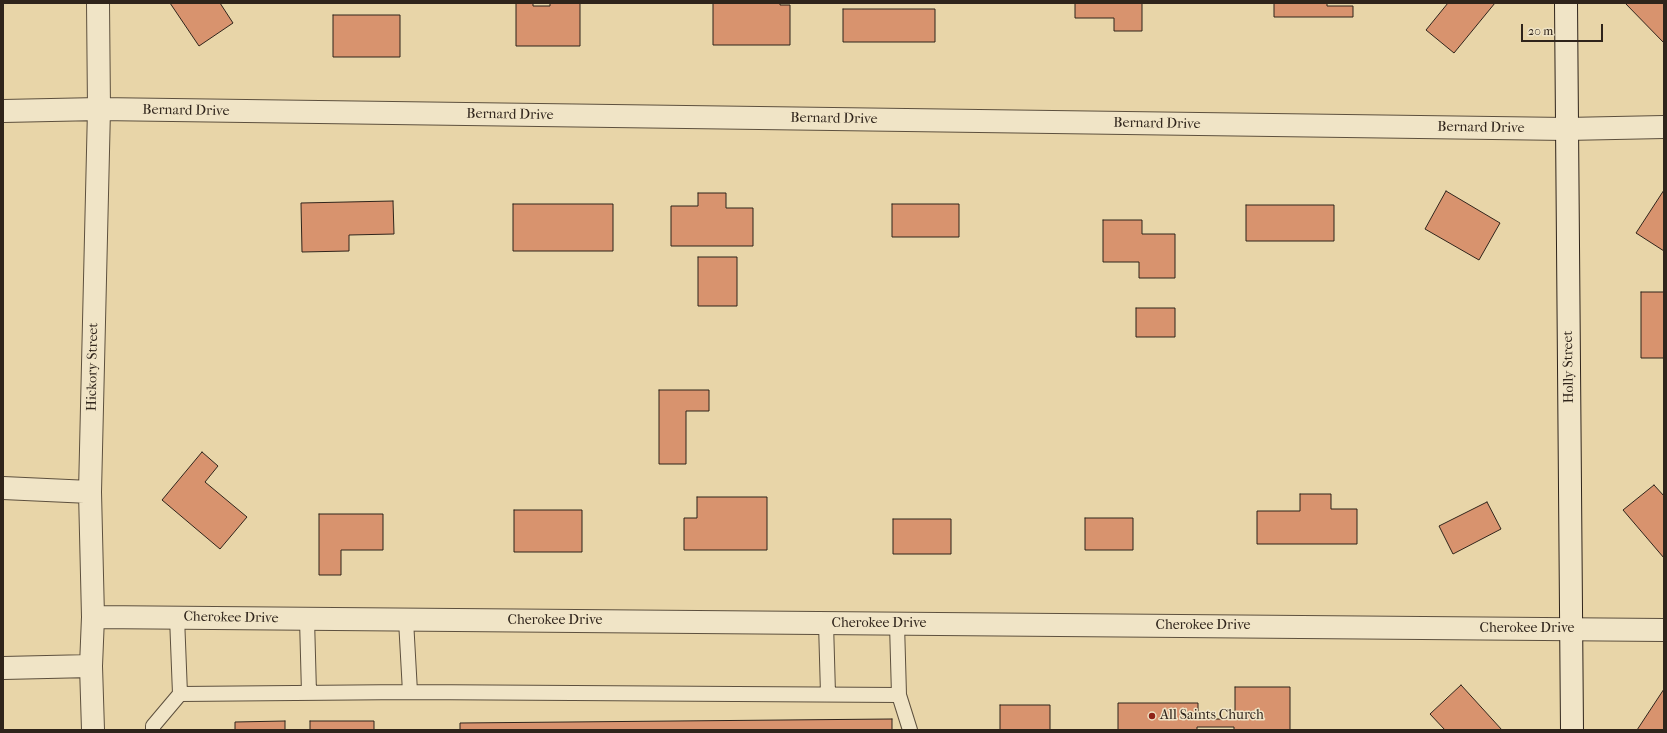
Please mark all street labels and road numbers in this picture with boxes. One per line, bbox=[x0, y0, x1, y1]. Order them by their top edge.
street label: Bernard Drive bbox=[142, 102, 230, 120]
street label: Bernard Drive bbox=[466, 106, 554, 124]
street label: Bernard Drive bbox=[790, 110, 878, 128]
street label: Bernard Drive bbox=[1113, 115, 1201, 133]
street label: Bernard Drive bbox=[1437, 119, 1525, 137]
street label: Hickory Street bbox=[84, 323, 102, 411]
street label: Holly Street bbox=[1560, 330, 1578, 404]
street label: Cherokee Drive bbox=[183, 609, 279, 627]
street label: Cherokee Drive bbox=[507, 613, 603, 629]
street label: Cherokee Drive bbox=[831, 616, 927, 632]
street label: Cherokee Drive bbox=[1155, 618, 1251, 634]
street label: Cherokee Drive bbox=[1479, 621, 1575, 637]

